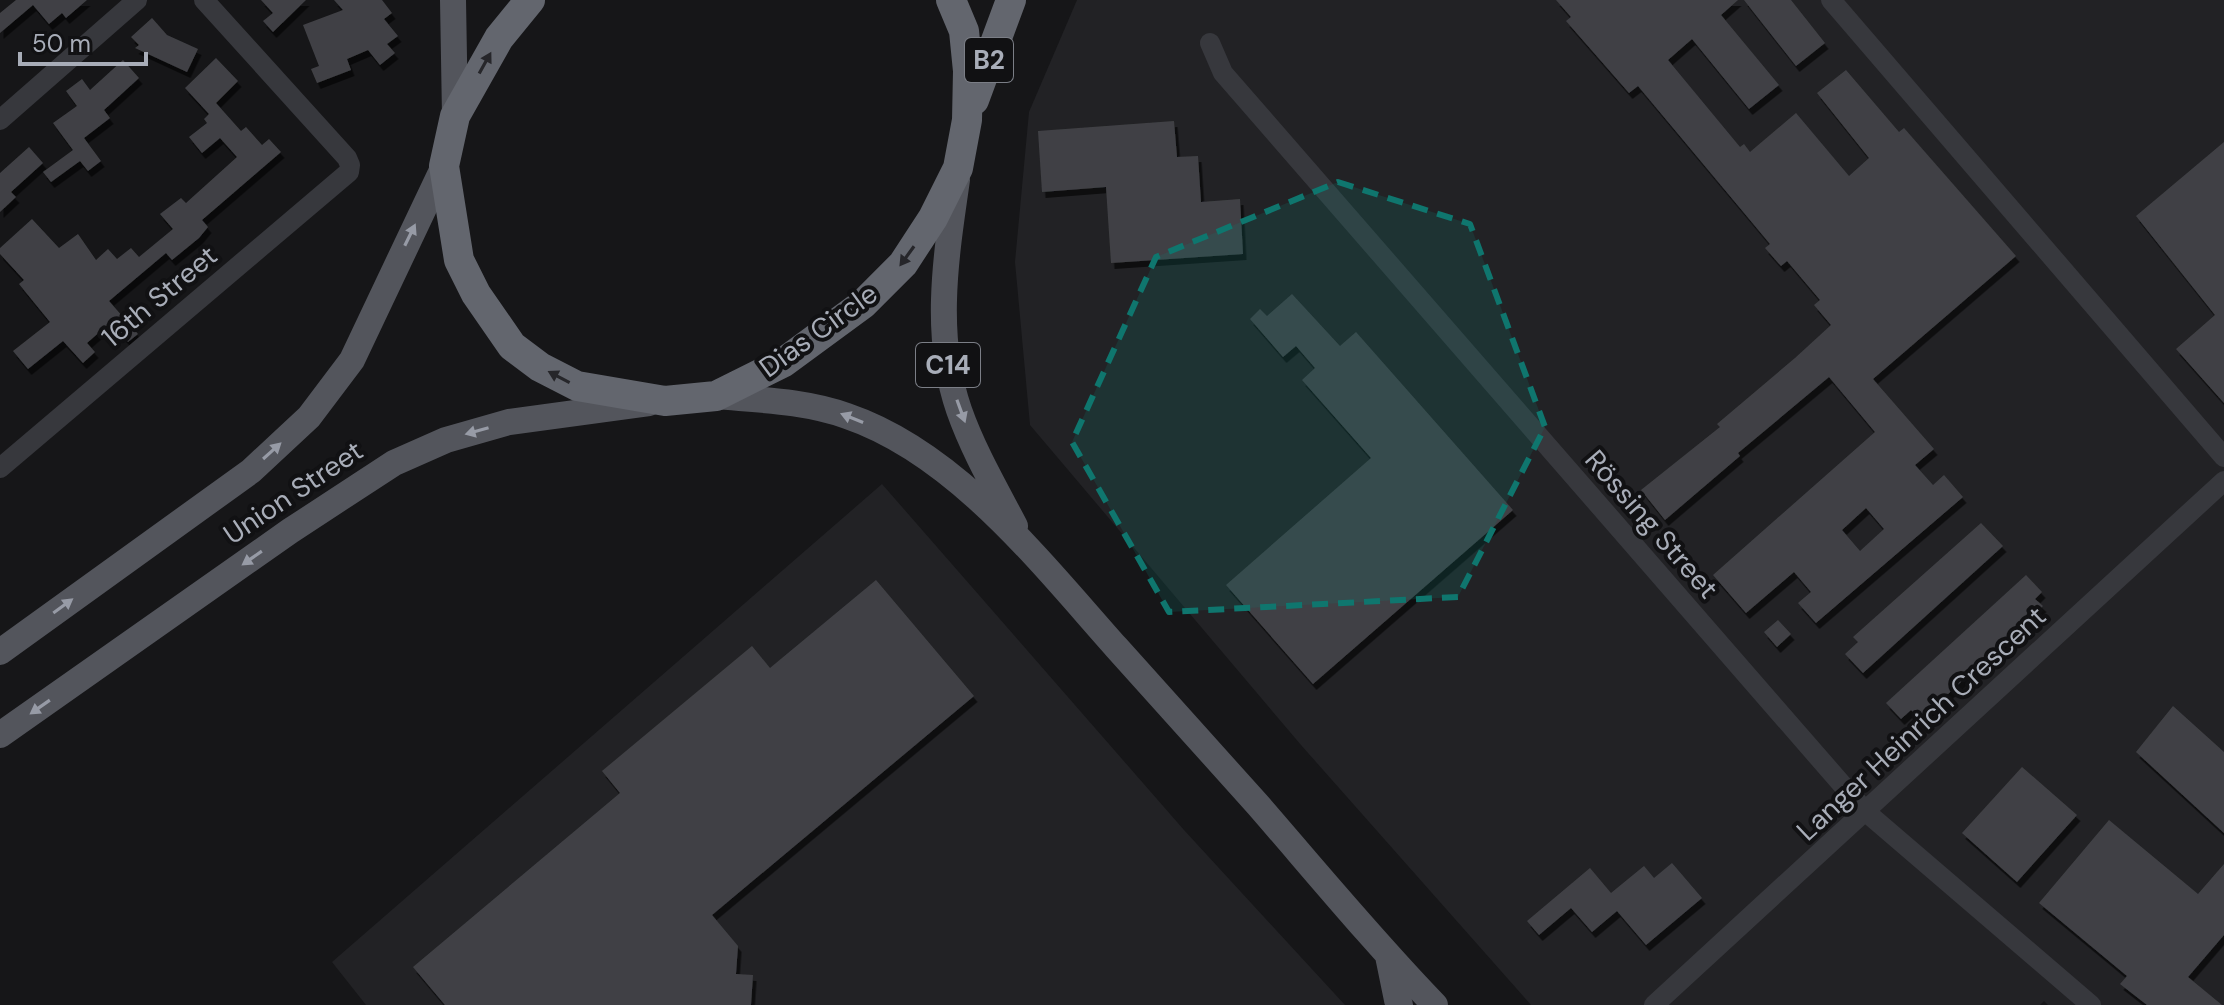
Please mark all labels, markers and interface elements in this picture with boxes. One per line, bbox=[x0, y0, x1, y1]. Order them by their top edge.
scale bar bbox=[20, 16, 146, 66]
text: 50 m bbox=[32, 28, 91, 59]
road number: B2 bbox=[965, 38, 1013, 82]
one-way arrow bbox=[478, 52, 492, 74]
one-way arrow bbox=[404, 224, 417, 247]
street label: 16th Street bbox=[94, 237, 225, 356]
one-way arrow bbox=[900, 246, 915, 267]
street label: Dias Circle bbox=[752, 275, 885, 386]
road number: C14 bbox=[916, 343, 980, 387]
one-way arrow bbox=[547, 370, 570, 383]
one-way arrow bbox=[955, 399, 967, 423]
one-way arrow bbox=[840, 411, 864, 424]
one-way arrow bbox=[465, 425, 489, 438]
street label: Union Street bbox=[216, 432, 370, 553]
street label: Rössing Street bbox=[1577, 442, 1727, 607]
one-way arrow bbox=[262, 443, 281, 461]
one-way arrow bbox=[242, 550, 263, 565]
street label: Langer Heinrich Crescent bbox=[1789, 598, 2054, 849]
one-way arrow bbox=[53, 599, 74, 614]
one-way arrow bbox=[29, 699, 50, 714]

